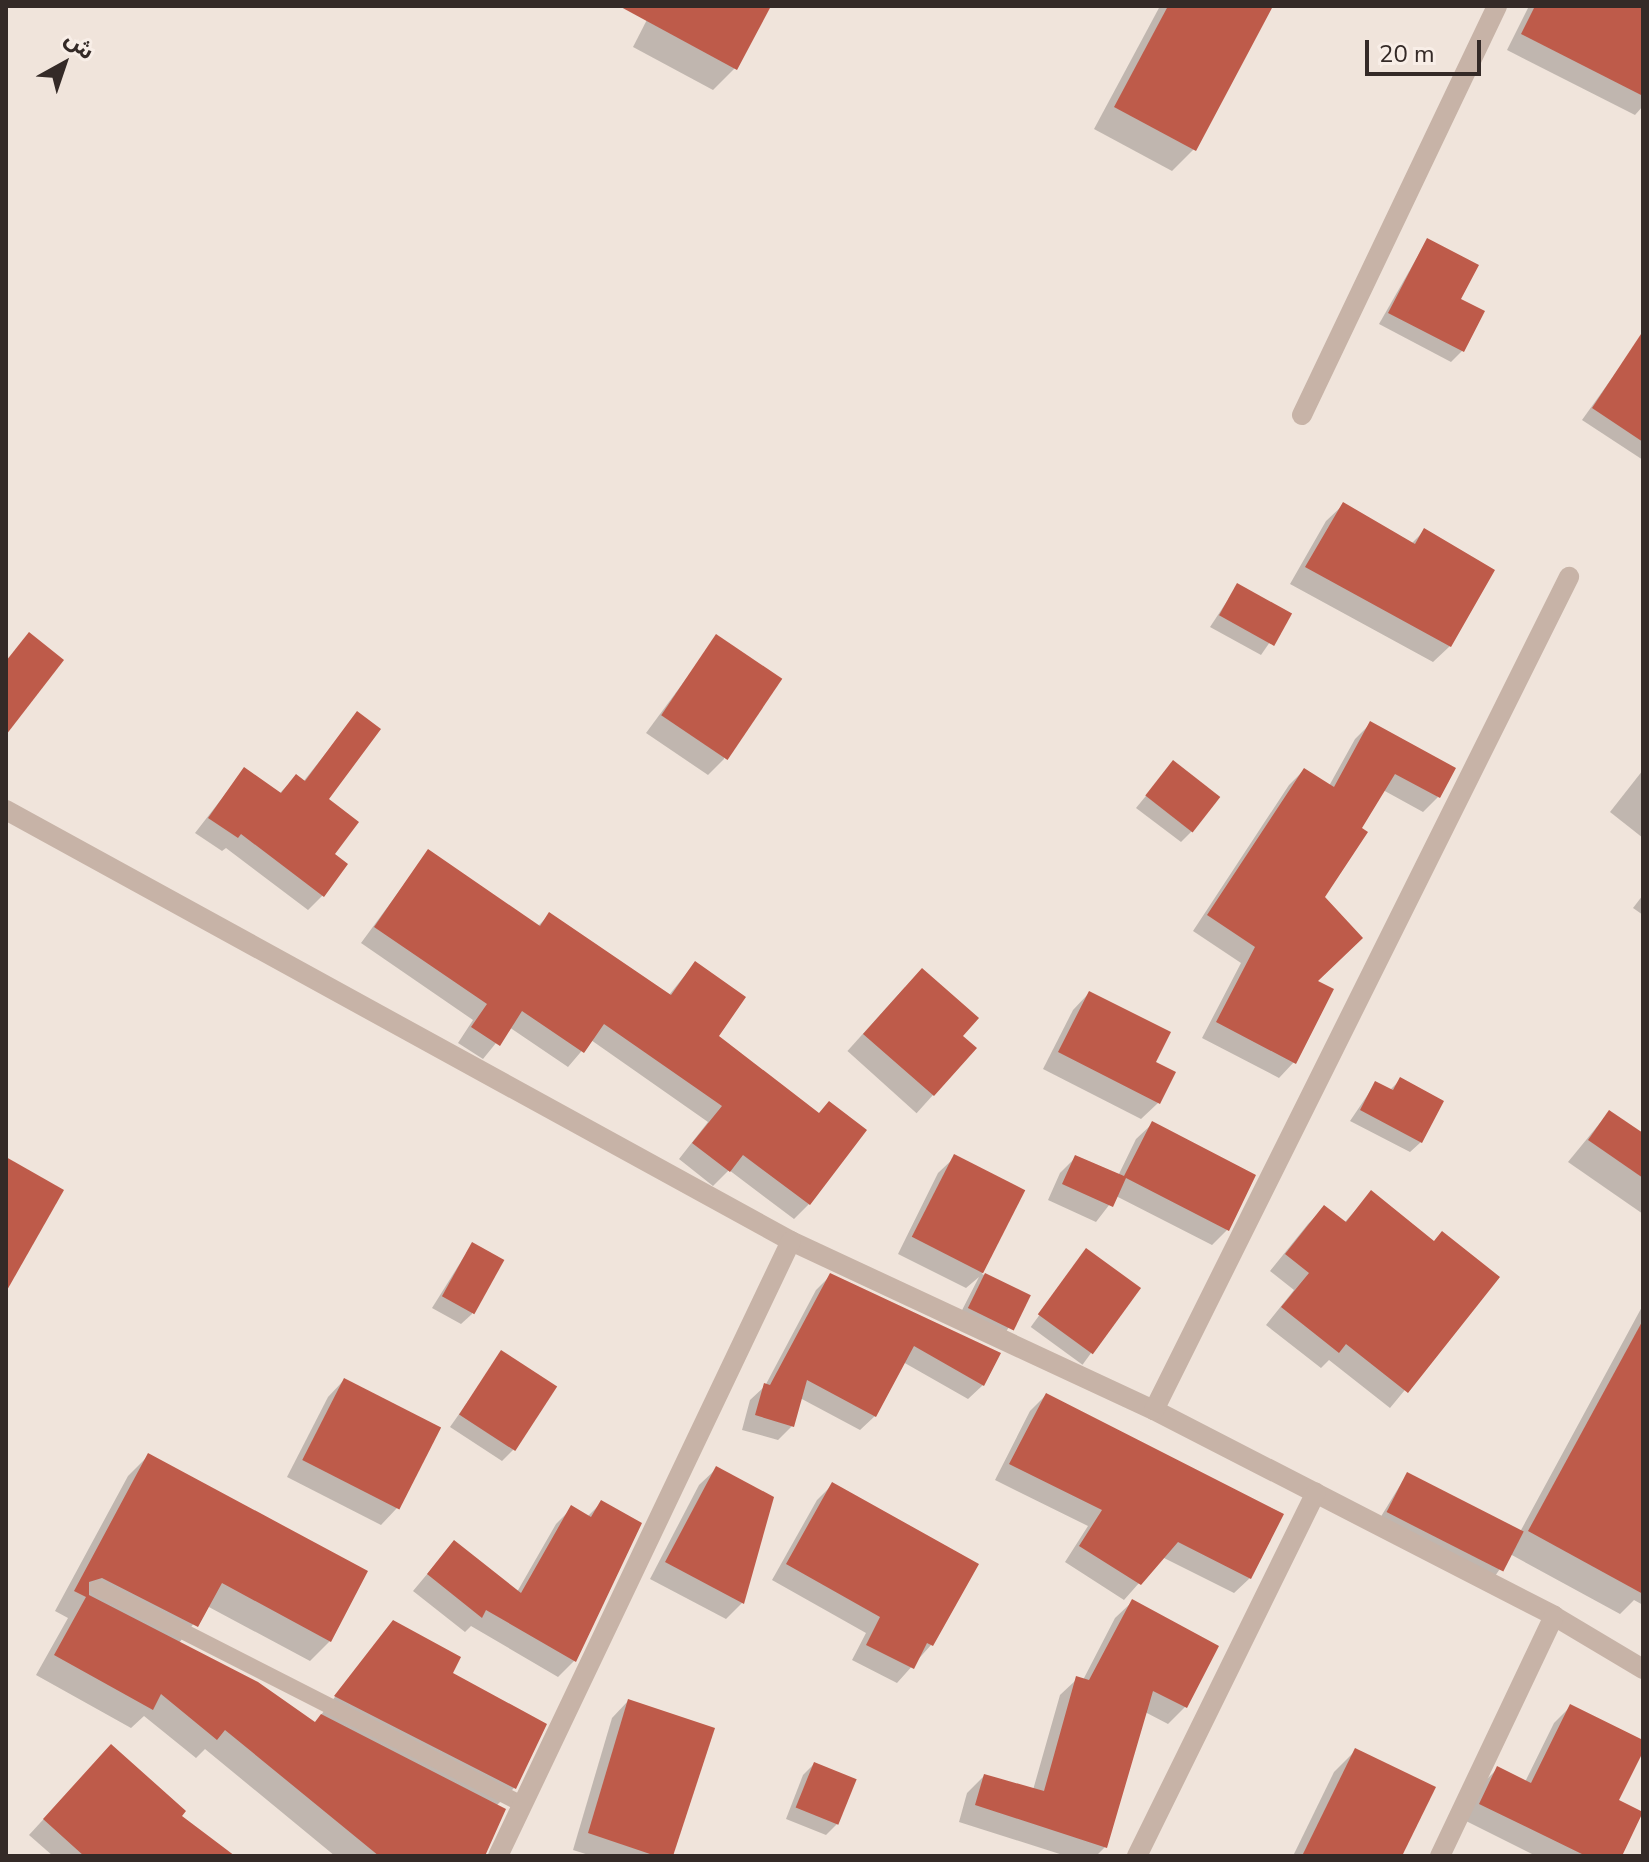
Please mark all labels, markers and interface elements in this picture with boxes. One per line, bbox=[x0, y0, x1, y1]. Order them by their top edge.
north arrow bbox=[24, 24, 104, 104]
text: ش bbox=[58, 24, 101, 67]
scale bar bbox=[1369, 24, 1485, 74]
text: 20 m bbox=[1379, 38, 1435, 70]

